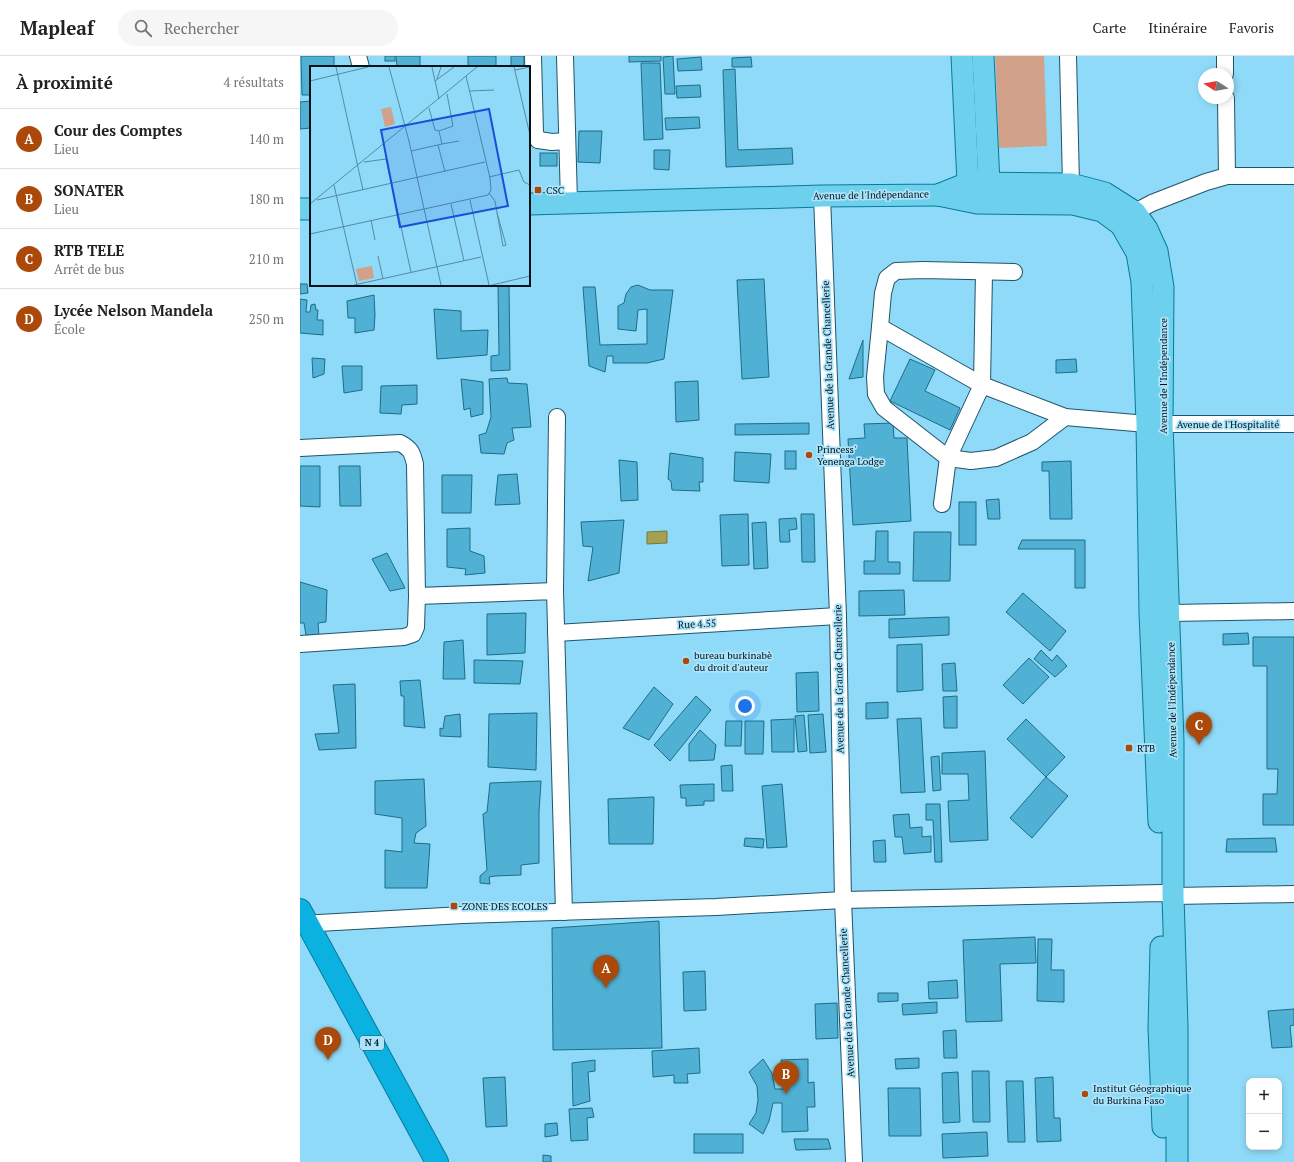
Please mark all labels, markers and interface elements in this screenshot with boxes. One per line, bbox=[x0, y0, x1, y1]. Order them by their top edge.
search box bbox=[118, 10, 398, 46]
text: Mapleaf bbox=[20, 15, 94, 40]
icon: search bbox=[132, 17, 154, 39]
text: Rechercher bbox=[164, 18, 239, 38]
text: Carte bbox=[1093, 18, 1126, 37]
text: Itinéraire bbox=[1148, 18, 1207, 37]
text: Favoris bbox=[1229, 18, 1274, 37]
inset map bbox=[310, 66, 530, 286]
north arrow bbox=[1198, 68, 1234, 104]
text: À proximité bbox=[16, 71, 113, 94]
text: 4 résultats bbox=[224, 73, 284, 91]
text: Cour des Comptes bbox=[54, 120, 182, 140]
text: A bbox=[24, 130, 34, 148]
text: 140 m bbox=[249, 130, 284, 148]
text: Lieu bbox=[54, 140, 79, 158]
text: SONATER bbox=[54, 180, 124, 200]
place label: CSC bbox=[546, 184, 564, 197]
marker: CSC bbox=[533, 185, 543, 195]
street label: Avenue de l'Indépendance bbox=[813, 187, 929, 203]
text: B bbox=[25, 190, 33, 208]
text: 180 m bbox=[249, 190, 284, 208]
text: Lieu bbox=[54, 200, 79, 218]
text: RTB TELE bbox=[54, 240, 124, 260]
text: C bbox=[25, 250, 33, 268]
text: 210 m bbox=[249, 250, 284, 268]
text: Arrêt de bus bbox=[54, 260, 124, 278]
street label: Avenue de la Grande Chancellerie bbox=[819, 280, 837, 430]
text: Lycée Nelson Mandela bbox=[54, 300, 213, 320]
text: D bbox=[24, 310, 34, 328]
text: 250 m bbox=[249, 310, 284, 328]
street label: Avenue de l'Indépendance bbox=[1157, 318, 1170, 434]
text: École bbox=[54, 320, 85, 338]
street label: Avenue de l'Hospitalité bbox=[1177, 418, 1279, 431]
place label: Princess' Yenenga Lodge bbox=[817, 443, 884, 468]
marker: Princess' Yenenga Lodge bbox=[804, 450, 814, 460]
street label: Avenue de la Grande Chancellerie bbox=[831, 604, 847, 754]
street label: Rue 4.55 bbox=[678, 617, 716, 631]
street label: Avenue de l'Indépendance bbox=[1164, 642, 1180, 758]
place label: bureau burkinabè du droit d'auteur bbox=[694, 649, 772, 674]
marker: bureau burkinabè du droit d'auteur bbox=[681, 656, 691, 666]
your location bbox=[735, 696, 755, 716]
pin: C bbox=[1186, 712, 1212, 745]
place label: RTB bbox=[1137, 742, 1155, 755]
marker: RTB bbox=[1124, 743, 1134, 753]
place label: ZONE DES ECOLES bbox=[462, 900, 548, 913]
marker: ZONE DES ECOLES bbox=[449, 901, 459, 911]
street label: Avenue de la Grande Chancellerie bbox=[837, 928, 857, 1078]
pin: A bbox=[593, 955, 619, 988]
pin: D bbox=[315, 1027, 341, 1060]
road number: N 4 bbox=[360, 1036, 384, 1050]
pin: B bbox=[773, 1061, 799, 1094]
map controls bbox=[1246, 1078, 1282, 1150]
button: + bbox=[1246, 1078, 1282, 1114]
place label: Institut Géographique du Burkina Faso bbox=[1093, 1082, 1191, 1107]
marker: Institut Géographique du Burkina Faso bbox=[1080, 1089, 1090, 1099]
button: − bbox=[1246, 1114, 1282, 1150]

